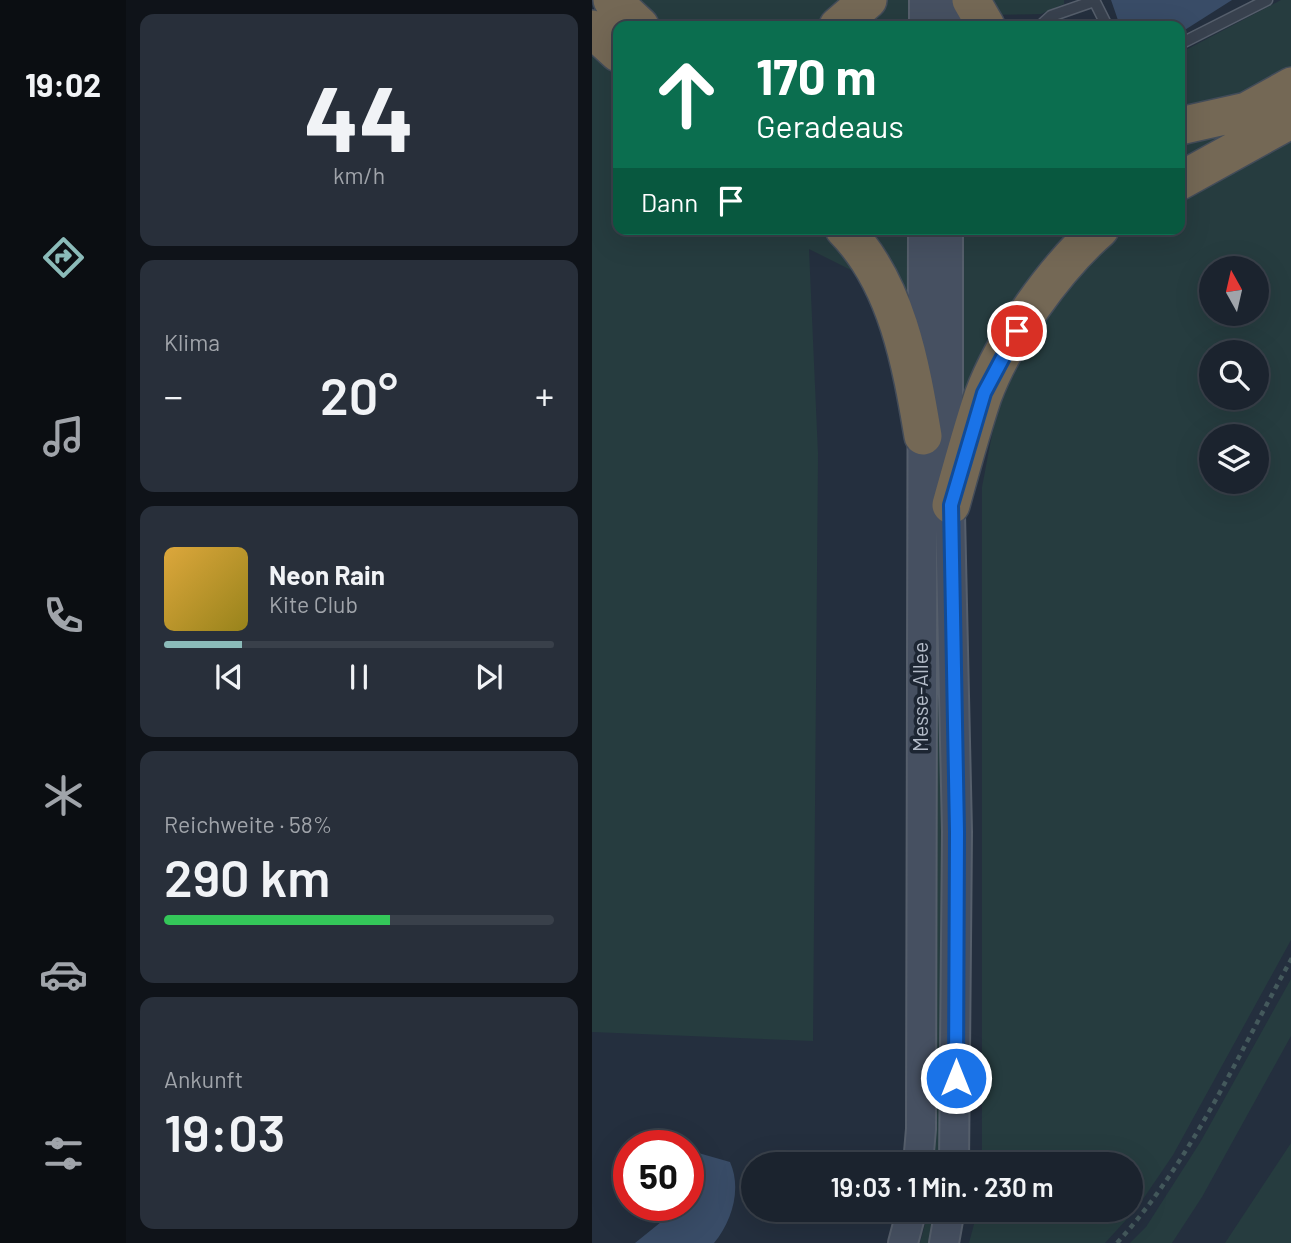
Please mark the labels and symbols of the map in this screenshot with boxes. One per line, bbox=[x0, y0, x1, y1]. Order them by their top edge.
north arrow bbox=[1199, 256, 1269, 326]
pin bbox=[987, 301, 1047, 361]
street label: Messe-Allee bbox=[907, 642, 932, 752]
position arrow bbox=[919, 1041, 993, 1115]
speed limit sign: 50 bbox=[613, 1130, 704, 1221]

